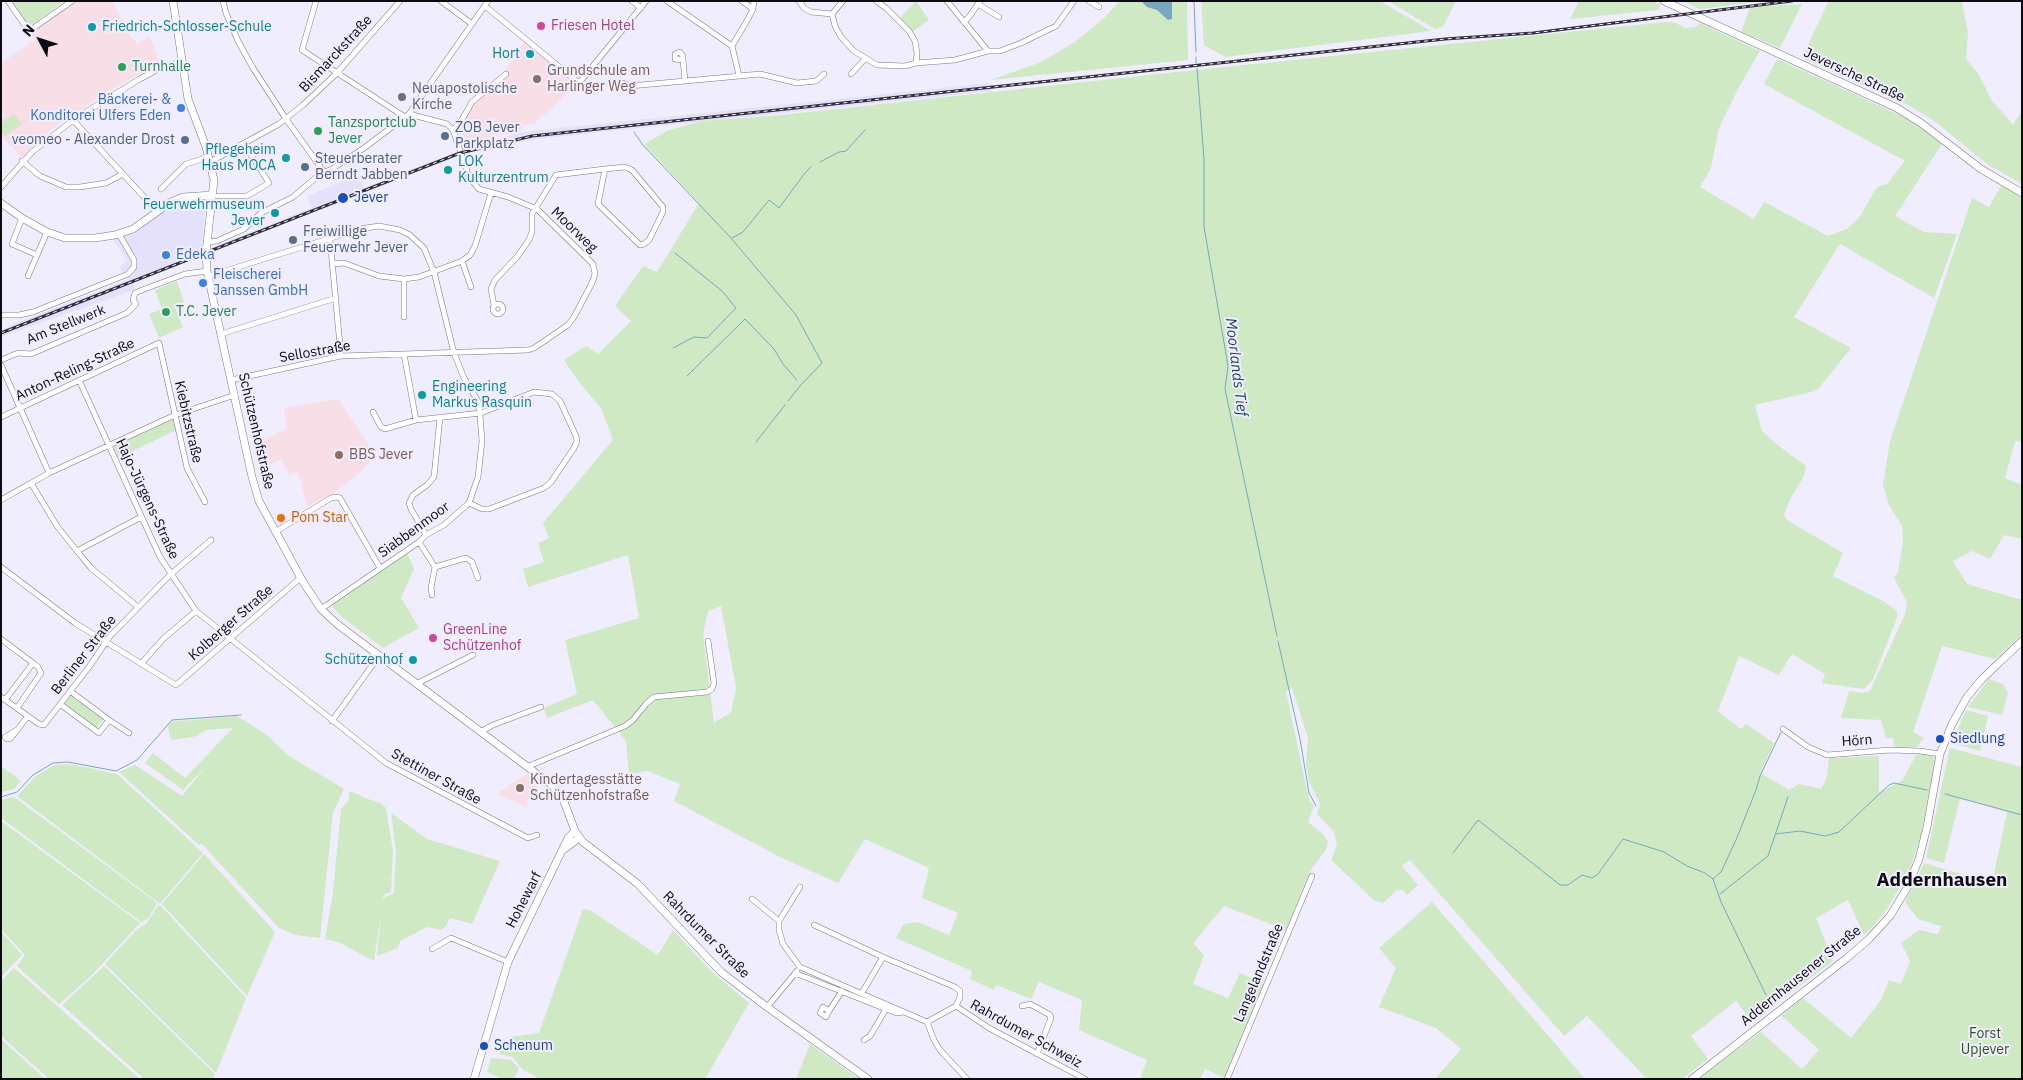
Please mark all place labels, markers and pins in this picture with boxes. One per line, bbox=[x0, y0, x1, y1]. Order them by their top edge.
place label: Friesen Hotel bbox=[551, 18, 635, 34]
place label: Friedrich-Schlosser-Schule bbox=[102, 19, 272, 35]
marker: Friesen Hotel bbox=[535, 20, 547, 32]
marker: Friedrich-Schlosser-Schule bbox=[86, 21, 98, 33]
place label: Hort bbox=[492, 46, 520, 62]
marker: Hort bbox=[524, 48, 536, 60]
place label: Turnhalle bbox=[132, 59, 191, 75]
marker: Turnhalle bbox=[116, 61, 128, 73]
place label: Grundschule am Harlinger Weg bbox=[547, 63, 650, 95]
marker: Grundschule am Harlinger Weg bbox=[531, 73, 543, 85]
place label: Neuapostolische Kirche bbox=[412, 81, 517, 114]
marker: Neuapostolische Kirche bbox=[396, 91, 408, 103]
place label: Bäckerei- & Konditorei Ulfers Eden bbox=[30, 92, 171, 124]
marker: Bäckerei- & Konditorei Ulfers Eden bbox=[175, 102, 187, 114]
place label: Tanzsportclub Jever bbox=[328, 115, 417, 148]
place label: ZOB Jever Parkplatz bbox=[455, 120, 520, 152]
marker: Tanzsportclub Jever bbox=[312, 125, 324, 137]
marker: ZOB Jever Parkplatz bbox=[439, 130, 451, 142]
place label: veomeo - Alexander Drost bbox=[12, 132, 175, 148]
marker: veomeo - Alexander Drost bbox=[179, 134, 191, 146]
place label: Pflegeheim Haus MOCA bbox=[202, 142, 276, 174]
place label: Steuerberater Berndt Jabben bbox=[315, 151, 408, 184]
marker: Pflegeheim Haus MOCA bbox=[280, 152, 292, 164]
place label: LOK Kulturzentrum bbox=[458, 154, 549, 186]
marker: Steuerberater Berndt Jabben bbox=[299, 161, 311, 173]
marker: LOK Kulturzentrum bbox=[442, 164, 454, 176]
place label: Jever bbox=[354, 190, 388, 206]
marker: Jever bbox=[336, 191, 350, 205]
place label: Feuerwehrmuseum Jever bbox=[143, 197, 265, 230]
marker: Feuerwehrmuseum Jever bbox=[269, 207, 281, 219]
place label: Freiwillige Feuerwehr Jever bbox=[303, 224, 408, 256]
marker: Freiwillige Feuerwehr Jever bbox=[287, 234, 299, 246]
place label: Edeka bbox=[176, 247, 215, 263]
marker: Edeka bbox=[160, 249, 172, 261]
place label: Fleischerei Janssen GmbH bbox=[213, 267, 308, 300]
marker: Fleischerei Janssen GmbH bbox=[197, 277, 209, 289]
place label: T.C. Jever bbox=[176, 304, 236, 320]
marker: T.C. Jever bbox=[160, 306, 172, 318]
place label: Engineering Markus Rasquin bbox=[432, 379, 532, 412]
marker: Engineering Markus Rasquin bbox=[416, 389, 428, 401]
place label: BBS Jever bbox=[349, 447, 413, 463]
marker: BBS Jever bbox=[333, 449, 345, 461]
place label: Pom Star bbox=[291, 510, 348, 526]
marker: Pom Star bbox=[275, 512, 287, 524]
place label: GreenLine Schützenhof bbox=[443, 622, 521, 654]
marker: GreenLine Schützenhof bbox=[427, 632, 439, 644]
place label: Schützenhof bbox=[325, 652, 403, 668]
marker: Schützenhof bbox=[407, 654, 419, 666]
place label: Siedlung bbox=[1950, 731, 2005, 747]
marker: Siedlung bbox=[1934, 733, 1946, 745]
place label: Kindertagesstätte Schützenhofstraße bbox=[530, 772, 649, 804]
marker: Kindertagesstätte Schützenhofstraße bbox=[514, 782, 526, 794]
place label: Schenum bbox=[494, 1038, 553, 1054]
marker: Schenum bbox=[478, 1040, 490, 1052]

